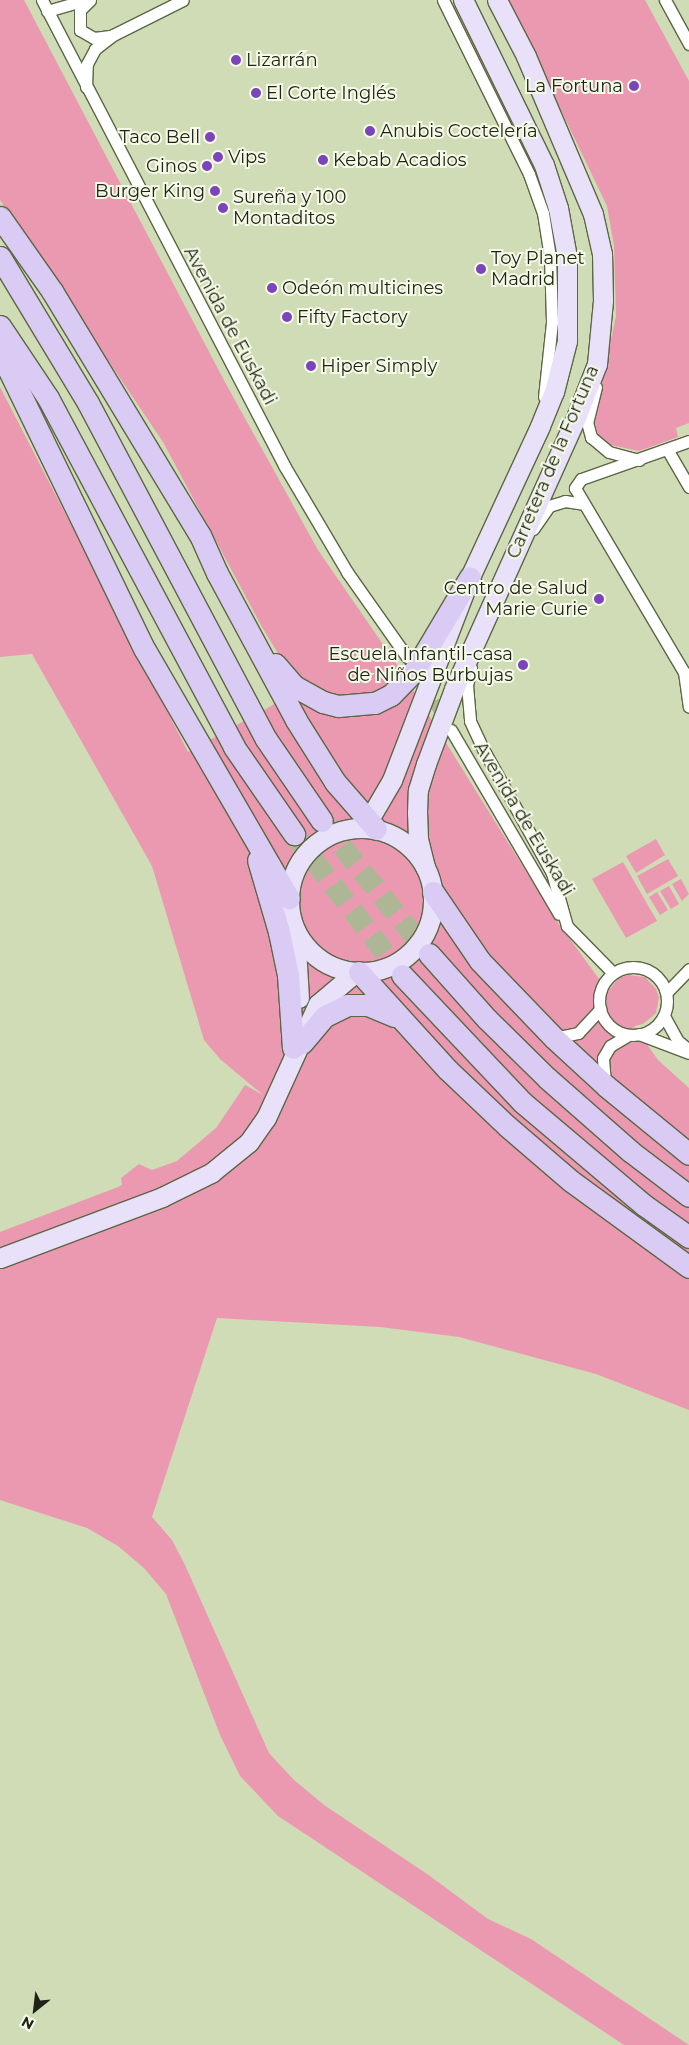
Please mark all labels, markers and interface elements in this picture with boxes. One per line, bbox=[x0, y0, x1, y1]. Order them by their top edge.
place label: Lizarrán bbox=[246, 49, 318, 71]
marker: Lizarrán bbox=[230, 54, 242, 66]
place label: La Fortuna bbox=[525, 75, 623, 97]
marker: La Fortuna bbox=[627, 79, 641, 93]
place label: El Corte Inglés bbox=[266, 82, 396, 104]
marker: El Corte Inglés bbox=[250, 87, 262, 99]
place label: Anubis Coctelería bbox=[380, 120, 538, 142]
marker: Anubis Coctelería bbox=[364, 125, 376, 137]
place label: Taco Bell bbox=[119, 126, 200, 148]
marker: Taco Bell bbox=[204, 131, 216, 143]
place label: Vips bbox=[228, 146, 266, 168]
place label: Kebab Acadios bbox=[333, 149, 467, 171]
marker: Vips bbox=[212, 151, 224, 163]
marker: Kebab Acadios bbox=[317, 154, 329, 166]
place label: Ginos bbox=[146, 155, 197, 177]
marker: Ginos bbox=[201, 160, 213, 172]
place label: Burger King bbox=[95, 180, 205, 202]
marker: Burger King bbox=[209, 185, 221, 197]
place label: Sureña y 100 Montaditos bbox=[233, 187, 346, 230]
marker: Sureña y 100 Montaditos bbox=[217, 202, 229, 214]
street label: Avenida de Euskadi bbox=[179, 243, 281, 409]
place label: Toy Planet Madrid bbox=[491, 248, 585, 290]
marker: Toy Planet Madrid bbox=[475, 263, 487, 275]
place label: Odeón multicines bbox=[282, 277, 443, 299]
marker: Odeón multicines bbox=[266, 282, 278, 294]
place label: Fifty Factory bbox=[297, 306, 407, 328]
marker: Fifty Factory bbox=[281, 311, 293, 323]
place label: Hiper Simply bbox=[321, 355, 437, 377]
marker: Hiper Simply bbox=[305, 360, 317, 372]
street label: Carretera de la Fortuna bbox=[502, 362, 604, 562]
place label: Centro de Salud Marie Curie bbox=[444, 578, 588, 620]
marker: Centro de Salud Marie Curie bbox=[592, 592, 606, 606]
place label: Escuela Infantil-casa de Niños Burbujas bbox=[329, 644, 513, 686]
marker: Escuela Infantil-casa de Niños Burbujas bbox=[517, 659, 529, 671]
street label: Avenida de Euskadi bbox=[469, 738, 579, 900]
north arrow bbox=[10, 1985, 60, 2035]
text: N bbox=[18, 2013, 37, 2034]

